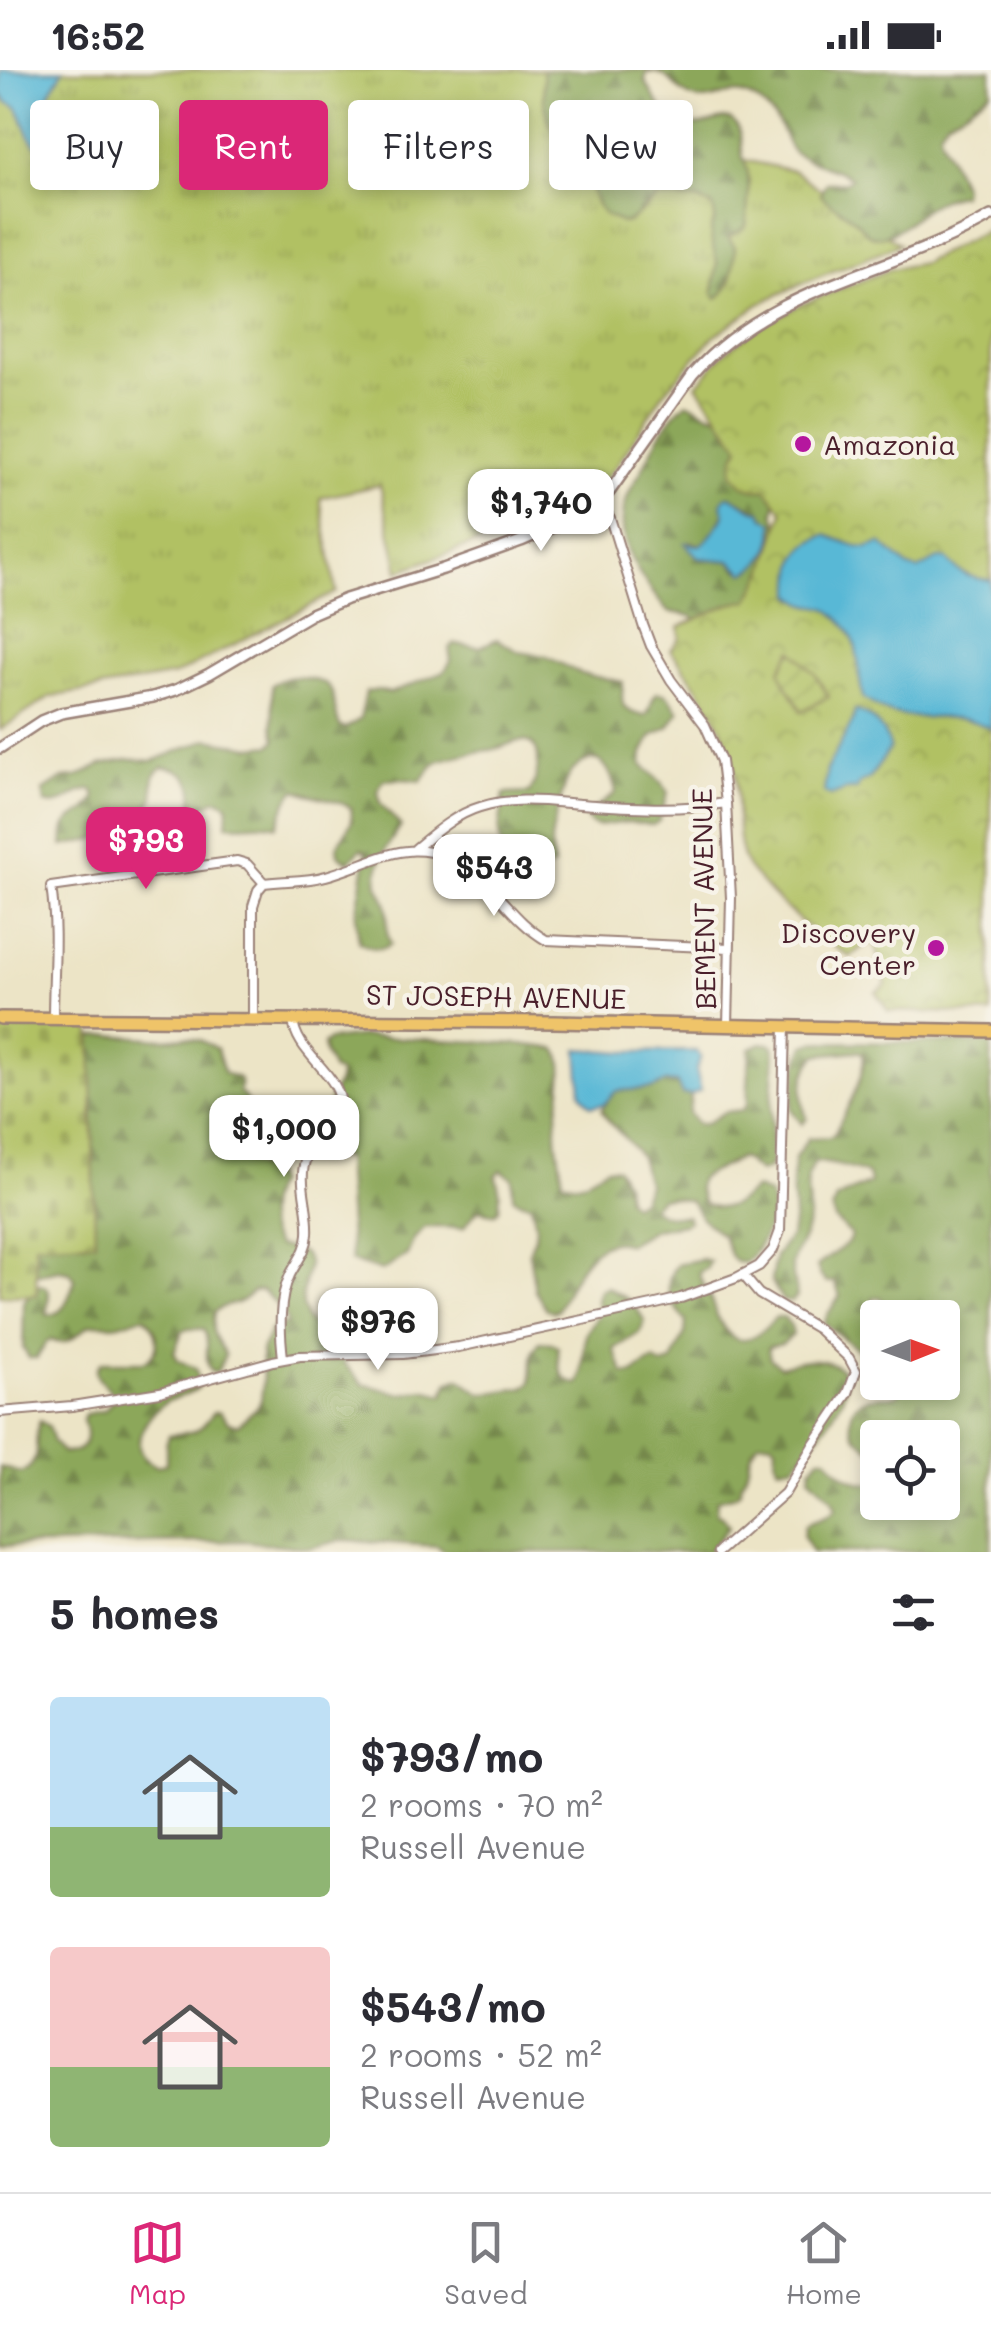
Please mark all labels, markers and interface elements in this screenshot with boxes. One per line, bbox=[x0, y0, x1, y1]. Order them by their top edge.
text: 16:52 bbox=[50, 10, 145, 60]
chip: Buy bbox=[30, 100, 159, 190]
chip: Rent bbox=[179, 100, 328, 190]
chip: Filters bbox=[348, 100, 529, 190]
chip: New bbox=[549, 100, 693, 190]
place label: Amazonia bbox=[823, 426, 956, 462]
marker: Amazonia bbox=[792, 433, 814, 455]
pin: $1,740 bbox=[460, 469, 622, 554]
text: $1,740 bbox=[490, 480, 592, 522]
street label: BEMENT AVENUE bbox=[683, 788, 723, 1010]
pin: $793 bbox=[87, 807, 205, 892]
text: $793 bbox=[108, 818, 184, 860]
pin: $543 bbox=[435, 834, 553, 919]
text: $543 bbox=[455, 845, 533, 887]
place label: Discovery Center bbox=[781, 914, 916, 982]
marker: Discovery Center bbox=[925, 937, 947, 959]
street label: ST JOSEPH AVENUE bbox=[366, 976, 626, 1016]
pin: $1,000 bbox=[203, 1095, 365, 1180]
text: $1,000 bbox=[231, 1106, 337, 1148]
pin: $976 bbox=[319, 1288, 437, 1373]
text: $976 bbox=[340, 1299, 416, 1341]
north arrow bbox=[860, 1300, 960, 1400]
map controls bbox=[860, 1300, 960, 1520]
button: locate bbox=[860, 1420, 960, 1520]
text: 5 homes bbox=[50, 1585, 219, 1640]
icon: filters bbox=[886, 1585, 941, 1640]
text: $793/mo bbox=[360, 1728, 543, 1783]
icon: home bbox=[130, 1737, 250, 1857]
text: 2 rooms · 70 m² bbox=[360, 1783, 603, 1825]
text: Russell Avenue bbox=[360, 1825, 586, 1867]
text: $543/mo bbox=[360, 1978, 546, 2033]
icon: home bbox=[130, 1987, 250, 2107]
text: 2 rooms · 52 m² bbox=[360, 2033, 602, 2075]
text: Russell Avenue bbox=[360, 2075, 586, 2117]
tab: Map bbox=[129, 2215, 186, 2311]
tab: Saved bbox=[444, 2215, 527, 2311]
tab: Home bbox=[786, 2215, 862, 2311]

